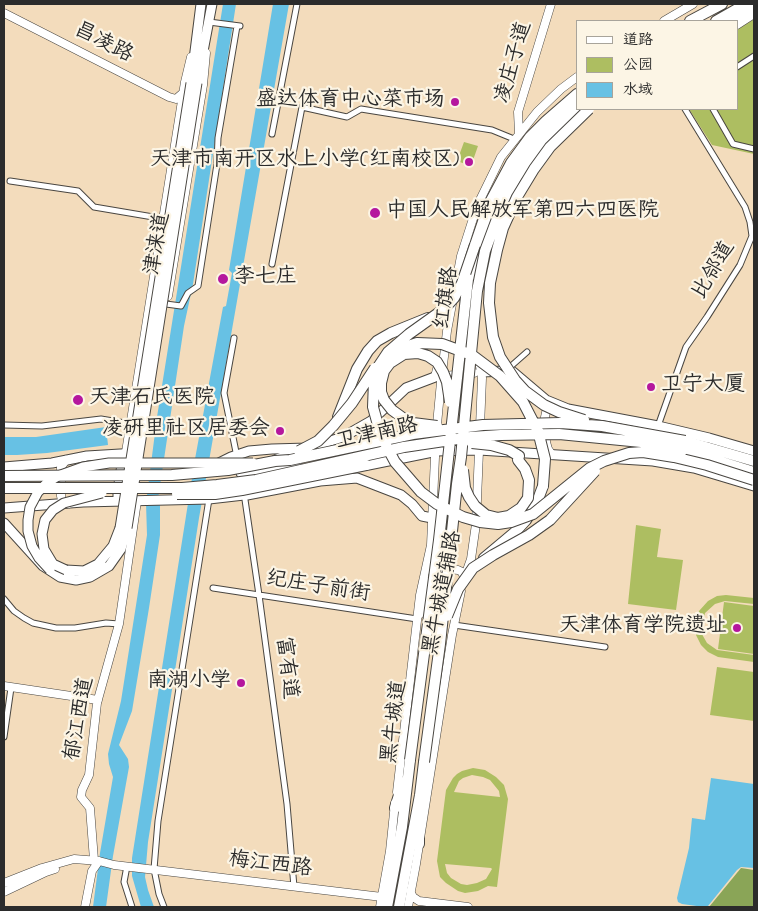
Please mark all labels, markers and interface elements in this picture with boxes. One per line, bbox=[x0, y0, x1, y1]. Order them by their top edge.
street label: 昌凌路 bbox=[69, 18, 137, 70]
street label: 凌庄子道 bbox=[491, 19, 539, 107]
legend bbox=[576, 20, 738, 110]
text: 道路 bbox=[623, 29, 653, 51]
text: 公园 bbox=[623, 54, 653, 76]
text: 水域 bbox=[623, 79, 653, 101]
place label: 盛达体育中心菜市场 bbox=[256, 89, 445, 115]
marker: 盛达体育中心菜市场 bbox=[449, 96, 461, 108]
place label: 天津市南开区水上小学(红南校区) bbox=[150, 149, 459, 175]
marker: 天津市南开区水上小学(红南校区) bbox=[463, 156, 475, 168]
place label: 中国人民解放军第四六四医院 bbox=[386, 200, 659, 226]
marker: 中国人民解放军第四六四医院 bbox=[368, 206, 382, 220]
street label: 津涞道 bbox=[141, 211, 177, 277]
street label: 比邻道 bbox=[688, 237, 742, 305]
street label: 红旗路 bbox=[431, 265, 465, 331]
place label: 李七庄 bbox=[234, 266, 297, 292]
marker: 李七庄 bbox=[216, 272, 230, 286]
place label: 卫宁大厦 bbox=[661, 374, 745, 400]
marker: 卫宁大厦 bbox=[645, 381, 657, 393]
place label: 天津石氏医院 bbox=[89, 387, 215, 413]
marker: 天津石氏医院 bbox=[71, 393, 85, 407]
street label: 卫津南路 bbox=[333, 414, 421, 456]
place label: 凌研里社区居委会 bbox=[102, 418, 270, 444]
marker: 凌研里社区居委会 bbox=[274, 425, 286, 437]
street label: 黑牛城道辅路 bbox=[420, 529, 468, 657]
street label: 纪庄子前街 bbox=[264, 567, 372, 609]
place label: 天津体育学院遗址 bbox=[559, 615, 727, 641]
marker: 天津体育学院遗址 bbox=[731, 622, 743, 634]
street label: 富有道 bbox=[269, 635, 301, 701]
place label: 南湖小学 bbox=[147, 670, 231, 696]
street label: 郁江西道 bbox=[61, 675, 101, 763]
marker: 南湖小学 bbox=[235, 677, 247, 689]
street label: 黑牛城道 bbox=[378, 679, 414, 765]
street label: 梅江西路 bbox=[227, 848, 313, 884]

